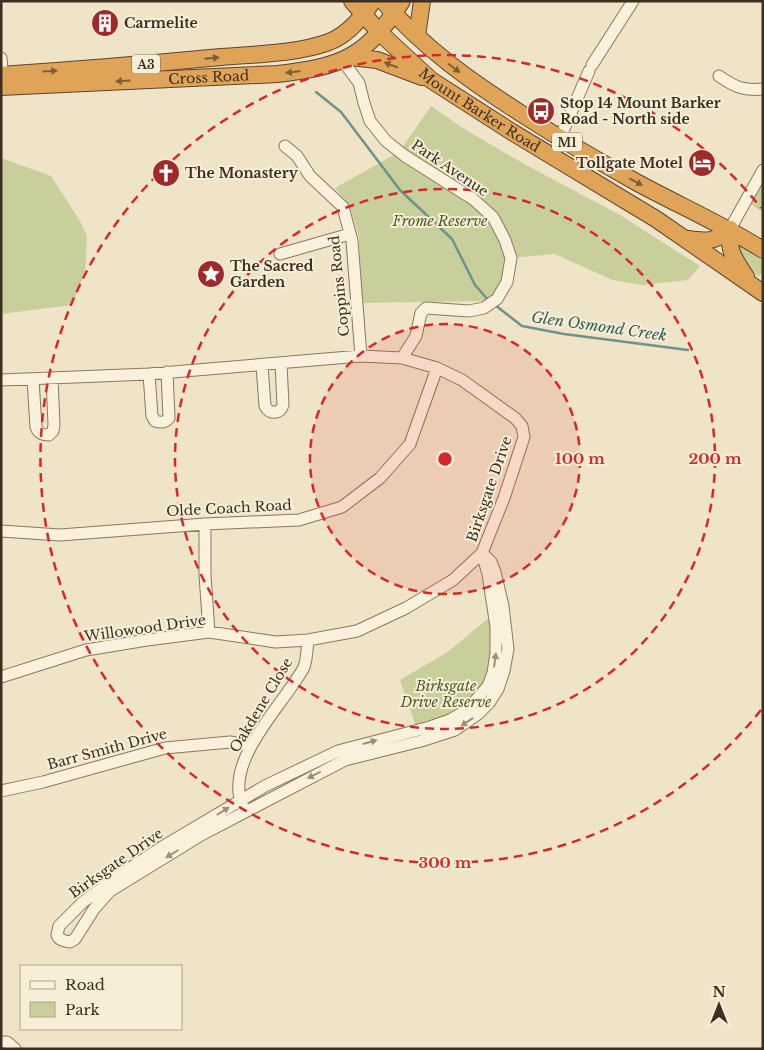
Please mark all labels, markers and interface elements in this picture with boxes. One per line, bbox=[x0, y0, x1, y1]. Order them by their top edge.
building icon: Carmelite bbox=[90, 8, 120, 38]
place label: Carmelite bbox=[124, 14, 198, 32]
road number: A3 bbox=[132, 54, 160, 74]
one-way arrow bbox=[204, 54, 220, 62]
one-way arrow bbox=[384, 61, 399, 68]
one-way arrow bbox=[448, 62, 461, 73]
street label: Mount Barker Road bbox=[415, 64, 544, 156]
street label: Cross Road bbox=[168, 66, 250, 88]
one-way arrow bbox=[42, 67, 58, 75]
one-way arrow bbox=[285, 68, 301, 76]
one-way arrow bbox=[115, 77, 131, 85]
place label: Stop 14 Mount Barker Road - North side bbox=[560, 94, 721, 128]
bus stop icon: Stop 14 Mount Barker Road - North side bbox=[526, 96, 556, 126]
road number: M1 bbox=[552, 132, 582, 152]
street label: Park Avenue bbox=[408, 136, 492, 200]
hotel icon: Tollgate Motel bbox=[687, 148, 717, 178]
place label: Tollgate Motel bbox=[576, 154, 683, 172]
church icon: The Monastery bbox=[151, 158, 181, 188]
place label: The Monastery bbox=[185, 164, 299, 182]
one-way arrow bbox=[629, 178, 644, 186]
park label: Frome Reserve bbox=[392, 212, 488, 230]
street label: Coppins Road bbox=[325, 234, 353, 337]
place label: The Sacred Garden bbox=[230, 257, 314, 291]
place icon: The Sacred Garden bbox=[196, 259, 226, 289]
water label: Glen Osmond Creek bbox=[530, 307, 668, 345]
street label: Birksgate Drive bbox=[462, 434, 516, 544]
text: 100 m bbox=[555, 449, 605, 468]
text: 200 m bbox=[689, 449, 742, 468]
centre of rings bbox=[436, 450, 454, 468]
street label: Olde Coach Road bbox=[166, 496, 293, 520]
street label: Willowood Drive bbox=[82, 611, 207, 646]
one-way arrow bbox=[491, 651, 499, 667]
street label: Oakdene Close bbox=[226, 654, 296, 756]
park label: Birksgate Drive Reserve bbox=[400, 677, 492, 711]
one-way arrow bbox=[460, 717, 474, 727]
street label: Barr Smith Drive bbox=[45, 724, 169, 774]
one-way arrow bbox=[362, 738, 377, 746]
one-way arrow bbox=[307, 771, 322, 779]
one-way arrow bbox=[217, 806, 230, 816]
street label: Birksgate Drive bbox=[66, 824, 166, 902]
one-way arrow bbox=[166, 849, 179, 858]
text: 300 m bbox=[419, 853, 472, 872]
legend bbox=[20, 965, 182, 1030]
text: Road bbox=[65, 975, 105, 994]
north arrow bbox=[694, 980, 744, 1030]
text: N bbox=[712, 983, 726, 1001]
text: Park bbox=[65, 1000, 101, 1019]

